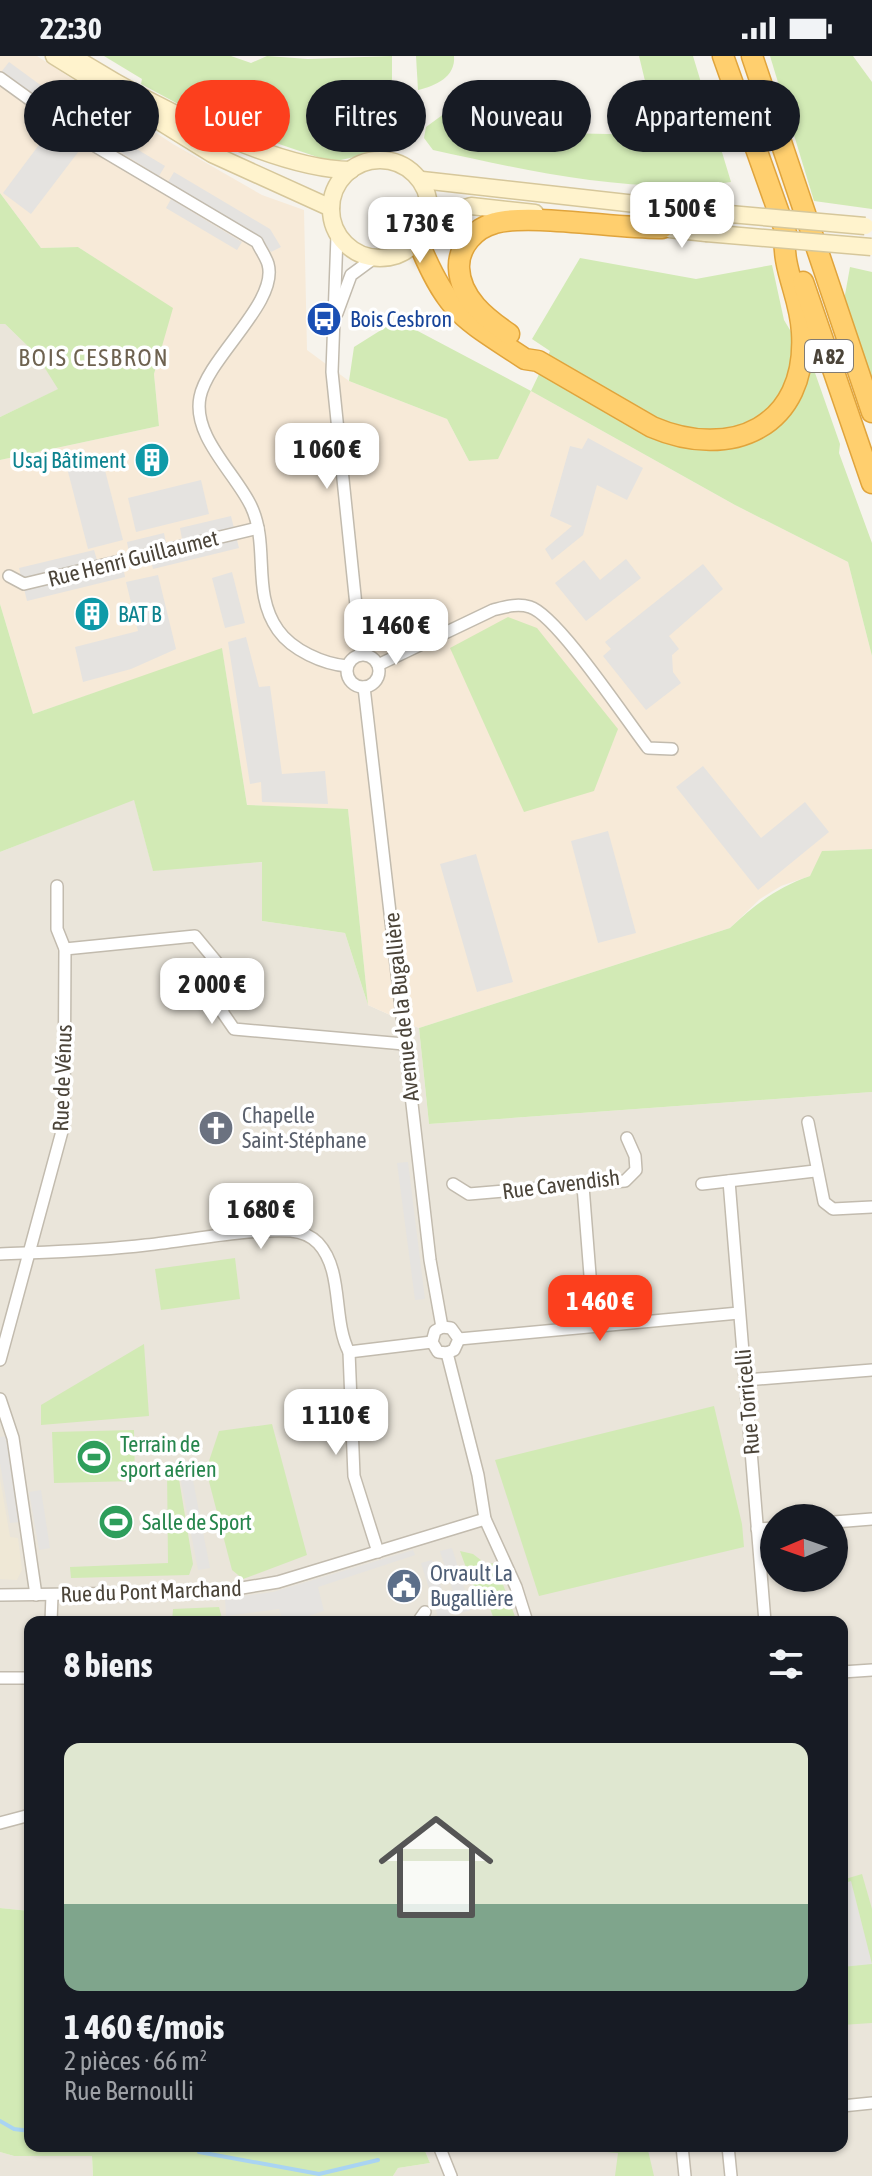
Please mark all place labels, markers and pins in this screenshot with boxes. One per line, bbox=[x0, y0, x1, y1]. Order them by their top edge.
pin: 1 500 € bbox=[608, 182, 756, 250]
pin: 1 730 € bbox=[346, 197, 494, 265]
bus stop icon: Bois Cesbron bbox=[305, 300, 343, 338]
place label: Bois Cesbron bbox=[350, 306, 452, 332]
pin: 1 060 € bbox=[253, 423, 401, 491]
building icon: Usaj Bâtiment bbox=[133, 441, 171, 479]
place label: Usaj Bâtiment bbox=[12, 447, 126, 473]
building icon: BAT B bbox=[73, 595, 111, 633]
pin: 1 460 € bbox=[322, 599, 470, 667]
place label: BAT B bbox=[118, 601, 162, 627]
pin: 2 000 € bbox=[138, 958, 286, 1026]
place label: Chapelle Saint-Stéphane bbox=[242, 1102, 366, 1153]
church icon: Chapelle Saint-Stéphane bbox=[197, 1109, 235, 1147]
pin: 1 680 € bbox=[187, 1183, 335, 1251]
pin: 1 460 € bbox=[526, 1275, 674, 1343]
pin: 1 110 € bbox=[262, 1389, 410, 1457]
place label: Terrain de sport aérien bbox=[120, 1431, 217, 1482]
sports icon: Terrain de sport aérien bbox=[75, 1438, 113, 1476]
sports icon: Salle de Sport bbox=[97, 1503, 135, 1541]
place label: Salle de Sport bbox=[142, 1509, 252, 1535]
place label: Orvault La Bugallière bbox=[430, 1560, 514, 1611]
public building icon: Orvault La Bugallière bbox=[385, 1567, 423, 1605]

